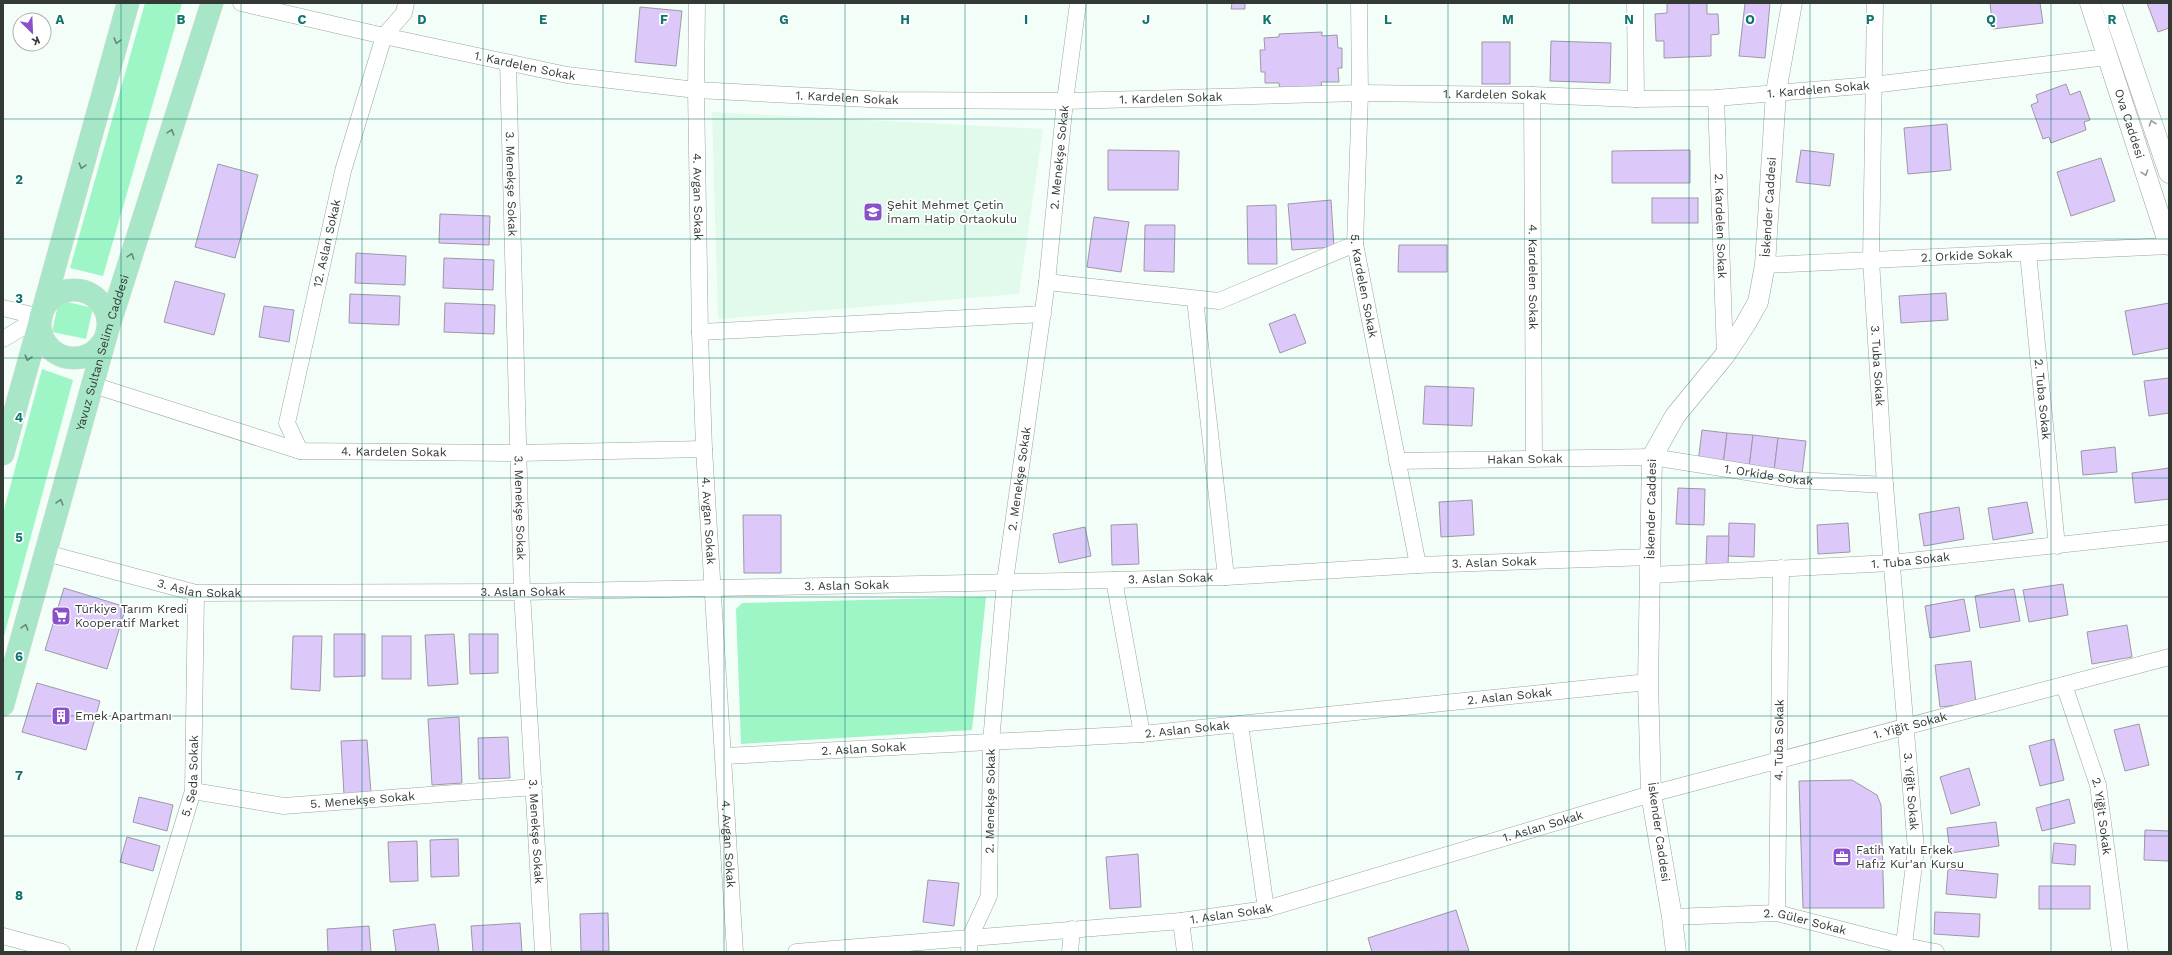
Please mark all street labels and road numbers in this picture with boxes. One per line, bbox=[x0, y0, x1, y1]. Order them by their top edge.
street label: 1. Kardelen Sokak bbox=[473, 48, 577, 83]
street label: 1. Kardelen Sokak bbox=[1767, 78, 1871, 101]
street label: 1. Kardelen Sokak bbox=[1443, 87, 1547, 103]
street label: Ova Caddesi bbox=[2112, 87, 2147, 160]
street label: 1. Kardelen Sokak bbox=[795, 88, 899, 107]
street label: 1. Kardelen Sokak bbox=[1119, 90, 1223, 107]
street label: 2. Menekşe Sokak bbox=[1047, 104, 1072, 210]
street label: 3. Menekşe Sokak bbox=[503, 131, 520, 237]
street label: 4. Avgan Sokak bbox=[690, 153, 705, 241]
street label: İskender Caddesi bbox=[1758, 157, 1779, 258]
street label: 2. Kardelen Sokak bbox=[1712, 173, 1729, 279]
street label: 12. Aslan Sokak bbox=[310, 198, 344, 289]
street label: 4. Kardelen Sokak bbox=[1526, 224, 1540, 330]
street label: 5. Kardelen Sokak bbox=[1348, 234, 1380, 339]
street label: 2. Orkide Sokak bbox=[1921, 246, 2013, 265]
street label: Yavuz Sultan Selim Caddesi bbox=[73, 273, 132, 432]
street label: 3. Tuba Sokak bbox=[1868, 325, 1887, 407]
street label: 2. Tuba Sokak bbox=[2032, 358, 2053, 441]
street label: 2. Menekşe Sokak bbox=[1005, 426, 1034, 532]
street label: 4. Kardelen Sokak bbox=[341, 444, 447, 459]
street label: Hakan Sokak bbox=[1487, 451, 1563, 467]
street label: 3. Menekşe Sokak bbox=[511, 455, 528, 561]
street label: İskender Caddesi bbox=[1643, 459, 1659, 559]
street label: 1. Orkide Sokak bbox=[1723, 462, 1814, 488]
street label: 4. Avgan Sokak bbox=[699, 477, 718, 565]
street label: 1. Tuba Sokak bbox=[1871, 550, 1951, 571]
street label: 3. Aslan Sokak bbox=[1451, 554, 1537, 571]
street label: 3. Aslan Sokak bbox=[1128, 570, 1214, 587]
street label: 3. Aslan Sokak bbox=[156, 576, 242, 600]
street label: 3. Aslan Sokak bbox=[804, 578, 890, 593]
street label: 3. Aslan Sokak bbox=[480, 584, 566, 599]
street label: 2. Aslan Sokak bbox=[1466, 685, 1553, 708]
street label: 4. Tuba Sokak bbox=[1772, 699, 1786, 781]
street label: 1. Yiğit Sokak bbox=[1872, 709, 1949, 742]
street label: 2. Aslan Sokak bbox=[1144, 718, 1230, 741]
street label: 5. Seda Sokak bbox=[179, 735, 201, 818]
street label: 2. Aslan Sokak bbox=[821, 739, 907, 758]
street label: 2. Menekşe Sokak bbox=[983, 748, 998, 854]
street label: 3. Yiğit Sokak bbox=[1901, 752, 1921, 831]
street label: 2. Yiğit Sokak bbox=[2089, 776, 2114, 856]
street label: 3. Menekşe Sokak bbox=[526, 779, 546, 884]
street label: İskender Caddesi bbox=[1645, 781, 1673, 883]
street label: 5. Menekşe Sokak bbox=[310, 789, 416, 811]
street label: 4. Avgan Sokak bbox=[719, 800, 738, 889]
street label: 1. Aslan Sokak bbox=[1501, 808, 1585, 845]
street label: 1. Aslan Sokak bbox=[1189, 900, 1274, 927]
street label: 2. Güler Sokak bbox=[1763, 906, 1848, 938]

